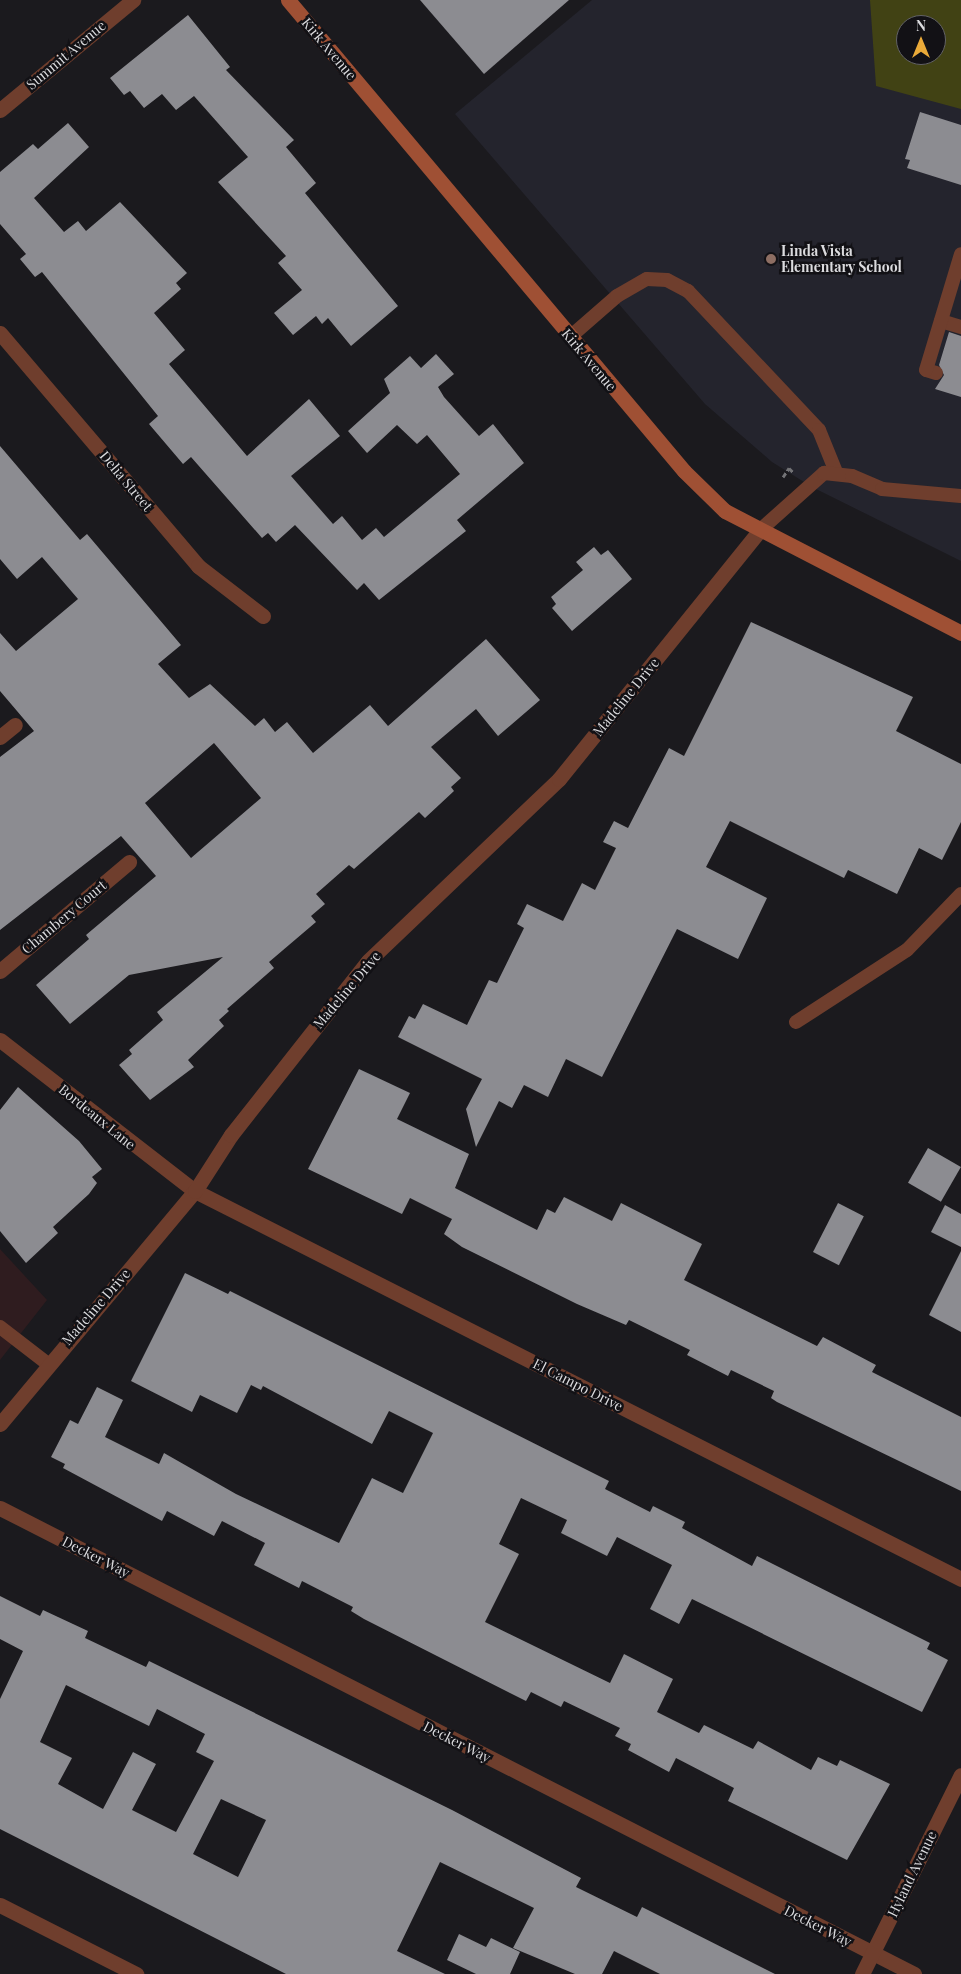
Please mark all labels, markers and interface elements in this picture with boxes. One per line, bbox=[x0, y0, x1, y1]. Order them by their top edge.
street label: Kirk Avenue bbox=[298, 14, 360, 84]
north arrow bbox=[896, 15, 946, 65]
text: N bbox=[916, 16, 926, 35]
street label: Summit Avenue bbox=[23, 17, 109, 93]
place label: Linda Vista Elementary School bbox=[781, 243, 902, 276]
marker: Linda Vista Elementary School bbox=[765, 253, 777, 265]
street label: Kirk Avenue bbox=[558, 325, 620, 395]
street label: Delia Street bbox=[96, 448, 156, 514]
street label: Madeline Drive bbox=[589, 655, 663, 739]
street label: Chambery Court bbox=[18, 877, 110, 957]
street label: Madeline Drive bbox=[310, 948, 384, 1032]
street label: Bordeaux Lane bbox=[55, 1081, 139, 1153]
street label: Madeline Drive bbox=[58, 1265, 134, 1349]
street label: El Campo Drive bbox=[530, 1355, 626, 1415]
street label: Decker Way bbox=[59, 1533, 133, 1581]
street label: Decker Way bbox=[420, 1718, 494, 1766]
street label: Hyland Avenue bbox=[884, 1828, 940, 1920]
street label: Decker Way bbox=[781, 1902, 855, 1950]

